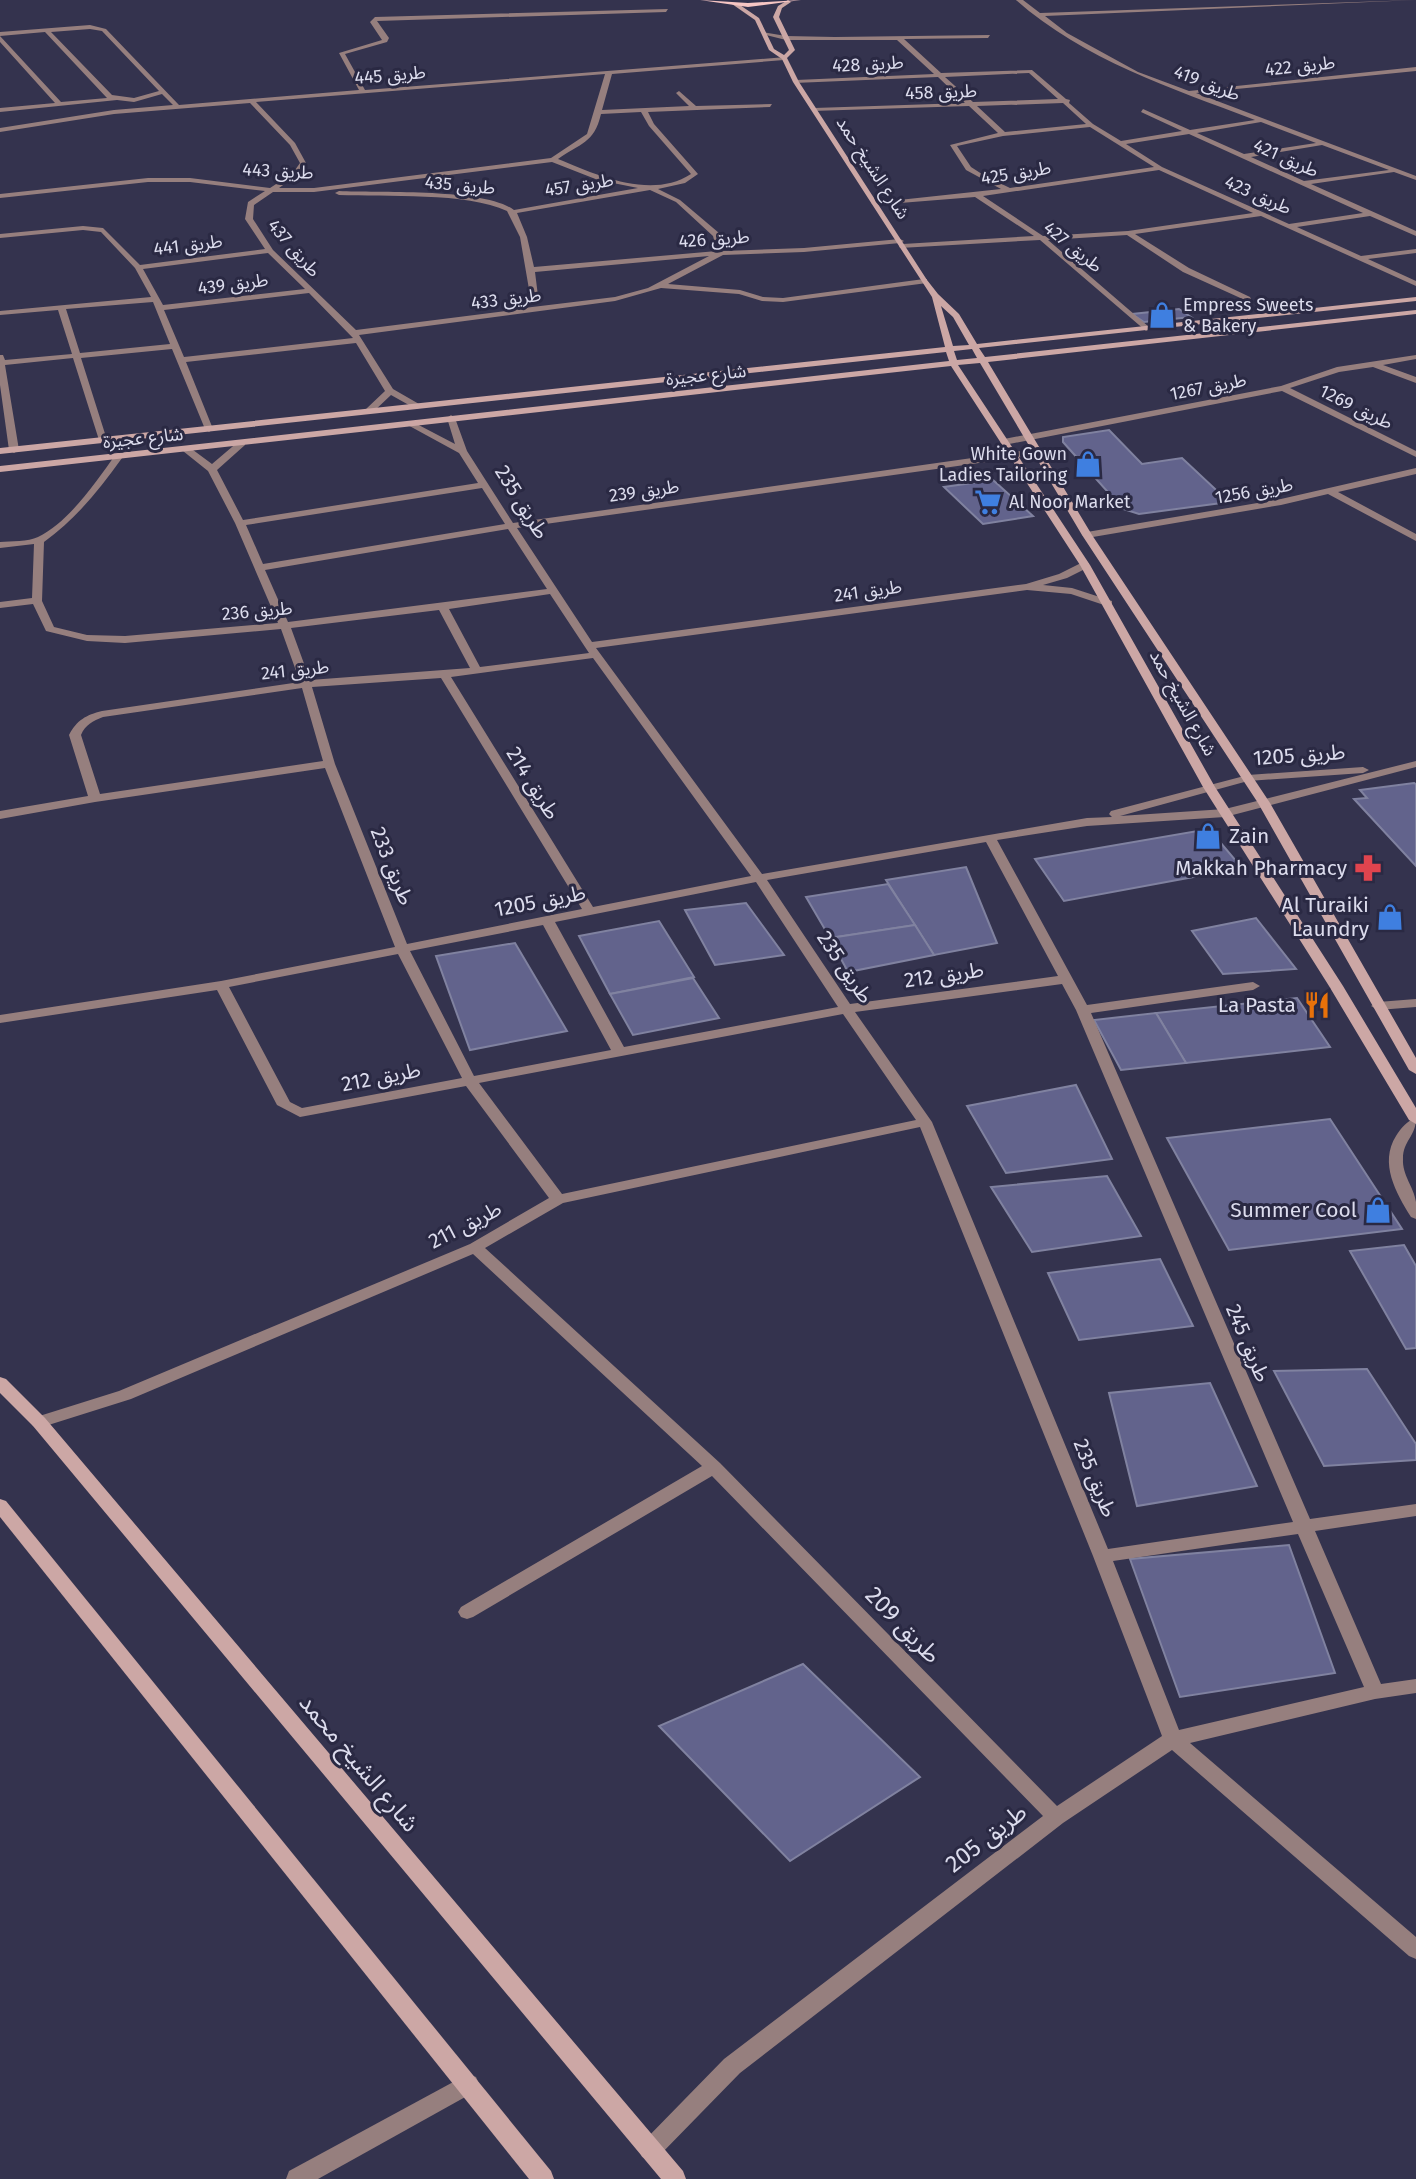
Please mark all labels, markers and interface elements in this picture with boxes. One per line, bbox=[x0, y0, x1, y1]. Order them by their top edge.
street label: طريق 428 bbox=[832, 51, 904, 77]
street label: طريق 422 bbox=[1264, 51, 1336, 81]
street label: طريق 419 bbox=[1171, 60, 1243, 106]
street label: طريق 445 bbox=[353, 61, 427, 89]
street label: طريق 458 bbox=[905, 80, 977, 104]
street label: شارع الشيخ حمد bbox=[829, 113, 914, 225]
street label: طريق 421 bbox=[1250, 134, 1322, 182]
street label: طريق 425 bbox=[979, 157, 1053, 189]
street label: طريق 443 bbox=[242, 158, 314, 184]
street label: طريق 457 bbox=[543, 169, 615, 201]
street label: طريق 435 bbox=[424, 171, 496, 199]
street label: طريق 423 bbox=[1221, 171, 1295, 219]
street label: طريق 437 bbox=[263, 215, 325, 281]
street label: طريق 427 bbox=[1039, 217, 1107, 277]
street label: طريق 426 bbox=[678, 226, 750, 252]
street label: طريق 441 bbox=[152, 230, 224, 260]
street label: طريق 439 bbox=[196, 269, 270, 299]
street label: طريق 433 bbox=[470, 284, 542, 314]
place label: Empress Sweets & Bakery bbox=[1183, 294, 1313, 337]
shop icon: Empress Sweets & Bakery bbox=[1147, 300, 1177, 330]
street label: شارع عجيرة bbox=[665, 360, 748, 393]
street label: طريق 1267 bbox=[1168, 369, 1248, 405]
street label: طريق 1269 bbox=[1316, 380, 1396, 434]
street label: شارع عجيرة bbox=[102, 423, 185, 456]
place label: White Gown Ladies Tailoring bbox=[939, 443, 1068, 486]
shop icon: White Gown Ladies Tailoring bbox=[1073, 449, 1103, 479]
street label: طريق 235 bbox=[489, 460, 555, 544]
street label: طريق 1256 bbox=[1213, 473, 1295, 509]
street label: طريق 239 bbox=[608, 475, 680, 507]
supermarket icon: Al Noor Market bbox=[973, 487, 1003, 517]
place label: Al Noor Market bbox=[1009, 491, 1131, 513]
street label: طريق 241 bbox=[833, 575, 903, 607]
street label: طريق 236 bbox=[221, 597, 293, 625]
street label: شارع الشيخ حمد bbox=[1142, 646, 1221, 761]
street label: طريق 241 bbox=[260, 655, 330, 685]
street label: طريق 1205 bbox=[1252, 739, 1346, 771]
street label: طريق 214 bbox=[501, 742, 565, 824]
shop icon: Zain bbox=[1193, 821, 1223, 851]
street label: طريق 233 bbox=[365, 823, 419, 909]
place label: Zain bbox=[1229, 823, 1269, 849]
pharmacy icon: Makkah Pharmacy bbox=[1353, 853, 1383, 883]
place label: Makkah Pharmacy bbox=[1175, 855, 1348, 881]
street label: طريق 1205 bbox=[492, 879, 588, 923]
place label: Al Turaiki Laundry bbox=[1282, 892, 1370, 942]
shop icon: Al Turaiki Laundry bbox=[1375, 902, 1405, 932]
street label: طريق 235 bbox=[811, 926, 879, 1008]
street label: طريق 212 bbox=[903, 957, 985, 993]
restaurant icon: La Pasta bbox=[1302, 990, 1332, 1020]
place label: La Pasta bbox=[1218, 992, 1296, 1018]
street label: طريق 212 bbox=[339, 1057, 423, 1097]
shop icon: Summer Cool bbox=[1363, 1195, 1393, 1225]
street label: طريق 211 bbox=[424, 1196, 506, 1254]
place label: Summer Cool bbox=[1230, 1197, 1357, 1223]
street label: طريق 245 bbox=[1220, 1300, 1276, 1386]
street label: طريق 235 bbox=[1068, 1435, 1122, 1521]
street label: طريق 209 bbox=[859, 1581, 946, 1670]
street label: شارع الشيخ محمد bbox=[291, 1689, 425, 1839]
street label: طريق 205 bbox=[940, 1798, 1033, 1879]

